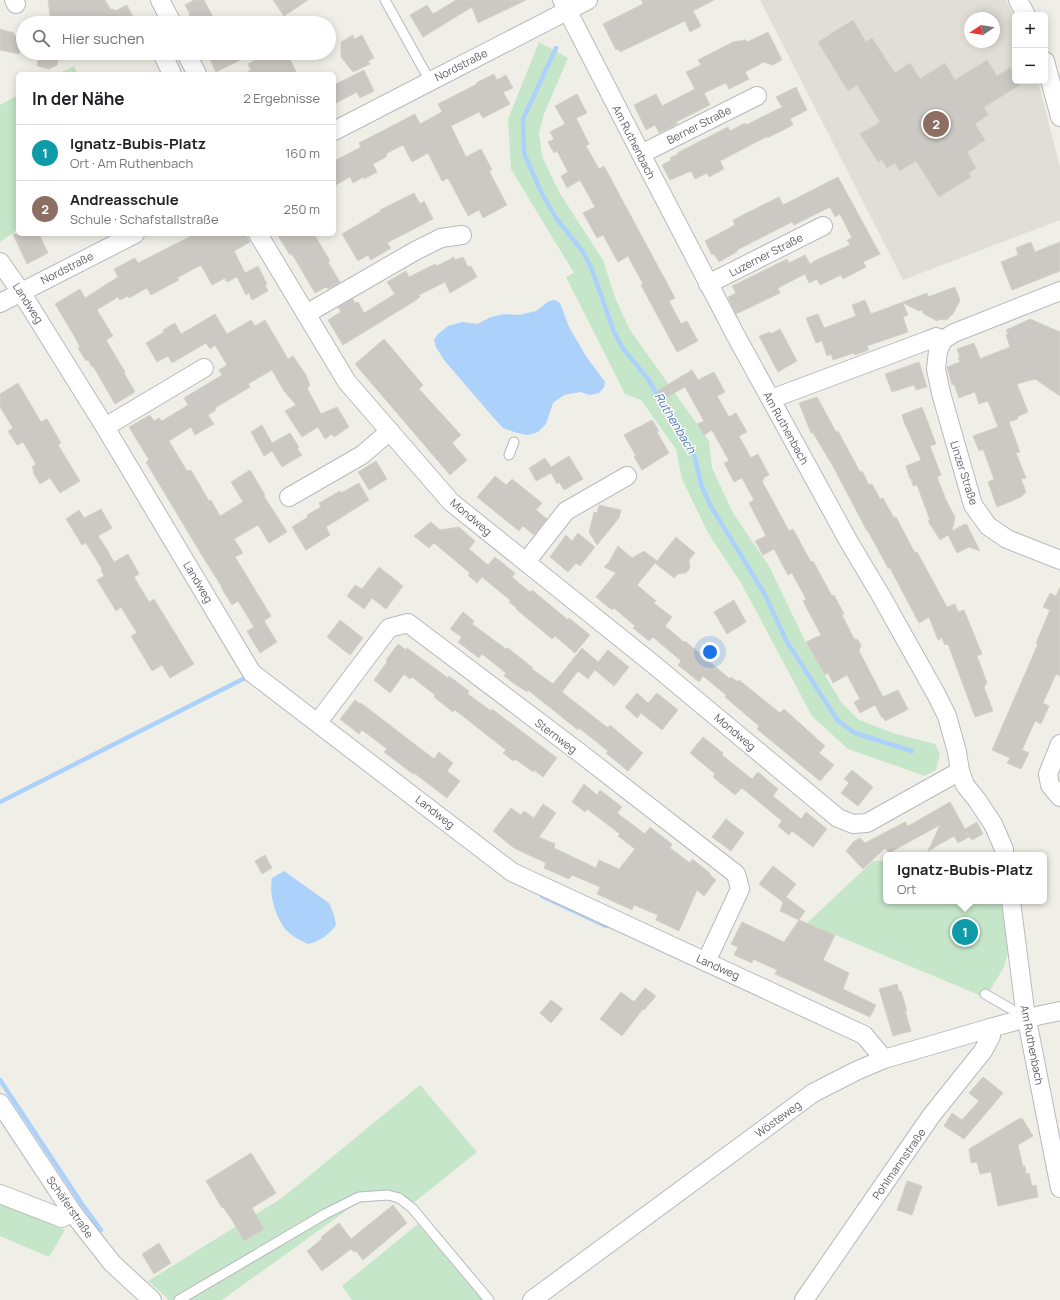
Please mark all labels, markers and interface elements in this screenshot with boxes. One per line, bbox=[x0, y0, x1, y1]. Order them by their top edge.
north arrow bbox=[964, 12, 1000, 48]
map controls bbox=[1012, 12, 1048, 84]
button: + bbox=[1012, 12, 1048, 48]
search box bbox=[16, 16, 336, 60]
icon: search bbox=[30, 27, 52, 49]
text: Hier suchen bbox=[62, 28, 144, 49]
street label: Nordstraße bbox=[432, 45, 490, 84]
button: − bbox=[1012, 48, 1048, 84]
text: In der Nähe bbox=[32, 87, 125, 110]
text: 2 Ergebnisse bbox=[243, 89, 320, 107]
street label: Am Ruthenbach bbox=[609, 102, 660, 181]
street label: Berner Straße bbox=[664, 102, 734, 147]
pin: 2 bbox=[923, 109, 949, 139]
text: Ignatz-Bubis-Platz bbox=[70, 133, 206, 154]
text: 1 bbox=[42, 144, 48, 162]
text: 160 m bbox=[285, 144, 320, 162]
text: Ort · Am Ruthenbach bbox=[70, 154, 193, 172]
text: Andreasschule bbox=[70, 189, 179, 210]
text: 2 bbox=[41, 200, 49, 218]
text: 250 m bbox=[284, 200, 320, 218]
text: Schule · Schafstallstraße bbox=[70, 210, 219, 228]
street label: Luzerner Straße bbox=[726, 229, 806, 280]
street label: Nordstraße bbox=[38, 248, 96, 287]
street label: Landweg bbox=[10, 279, 47, 326]
water label: Ruthenbach bbox=[651, 389, 701, 457]
street label: Am Ruthenbach bbox=[760, 389, 813, 467]
street label: Linzer Straße bbox=[947, 439, 982, 507]
street label: Mondweg bbox=[447, 495, 495, 538]
street label: Landweg bbox=[180, 558, 217, 605]
your location bbox=[700, 642, 720, 662]
street label: Mondweg bbox=[711, 710, 759, 753]
street label: Sternweg bbox=[532, 715, 580, 756]
street label: Landweg bbox=[413, 792, 458, 832]
popup bbox=[883, 852, 1047, 904]
text: Ignatz-Bubis-Platz bbox=[897, 859, 1033, 880]
text: Ort bbox=[897, 880, 916, 898]
pin: 1 bbox=[952, 917, 978, 947]
street label: Landweg bbox=[694, 950, 742, 983]
street label: Am Ruthenbach bbox=[1017, 1004, 1048, 1086]
street label: Wösteweg bbox=[752, 1097, 804, 1140]
street label: Pohlmannstraße bbox=[868, 1125, 929, 1202]
street label: Schäferstraße bbox=[43, 1173, 98, 1241]

